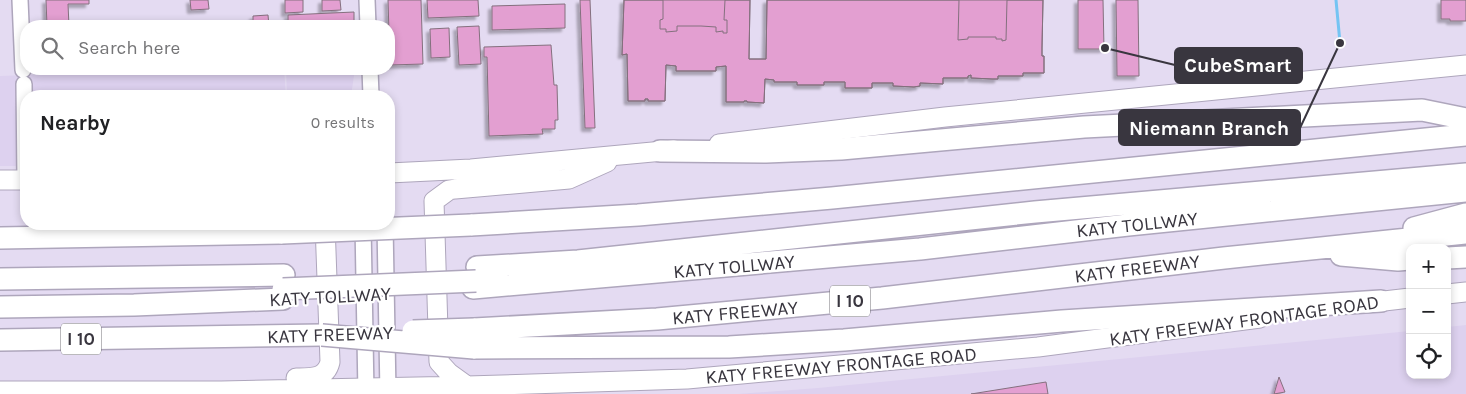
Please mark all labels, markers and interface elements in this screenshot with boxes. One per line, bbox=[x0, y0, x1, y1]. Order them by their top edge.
search box bbox=[20, 20, 395, 75]
icon: search bbox=[38, 34, 66, 62]
text: Search here bbox=[78, 37, 180, 59]
callout: CubeSmart bbox=[1175, 48, 1302, 83]
text: CubeSmart bbox=[1184, 54, 1292, 77]
callout: Niemann Branch bbox=[1119, 110, 1300, 145]
text: Nearby bbox=[40, 111, 110, 135]
text: 0 results bbox=[311, 113, 375, 132]
text: Niemann Branch bbox=[1129, 117, 1289, 140]
street label: KATY TOLLWAY bbox=[1075, 208, 1200, 242]
map controls bbox=[1406, 244, 1451, 379]
button: + bbox=[1406, 244, 1451, 289]
street label: KATY FREEWAY bbox=[1073, 250, 1202, 288]
street label: KATY TOLLWAY bbox=[672, 251, 796, 283]
street label: KATY TOLLWAY bbox=[268, 283, 392, 311]
road number: I 10 bbox=[830, 286, 870, 316]
button: − bbox=[1406, 289, 1451, 334]
street label: KATY FREEWAY FRONTAGE ROAD bbox=[1108, 291, 1380, 351]
street label: KATY FREEWAY bbox=[671, 296, 800, 329]
street label: KATY FREEWAY bbox=[267, 322, 394, 348]
road number: I 10 bbox=[61, 324, 101, 354]
button: locate bbox=[1406, 334, 1451, 379]
street label: KATY FREEWAY FRONTAGE ROAD bbox=[705, 343, 978, 389]

